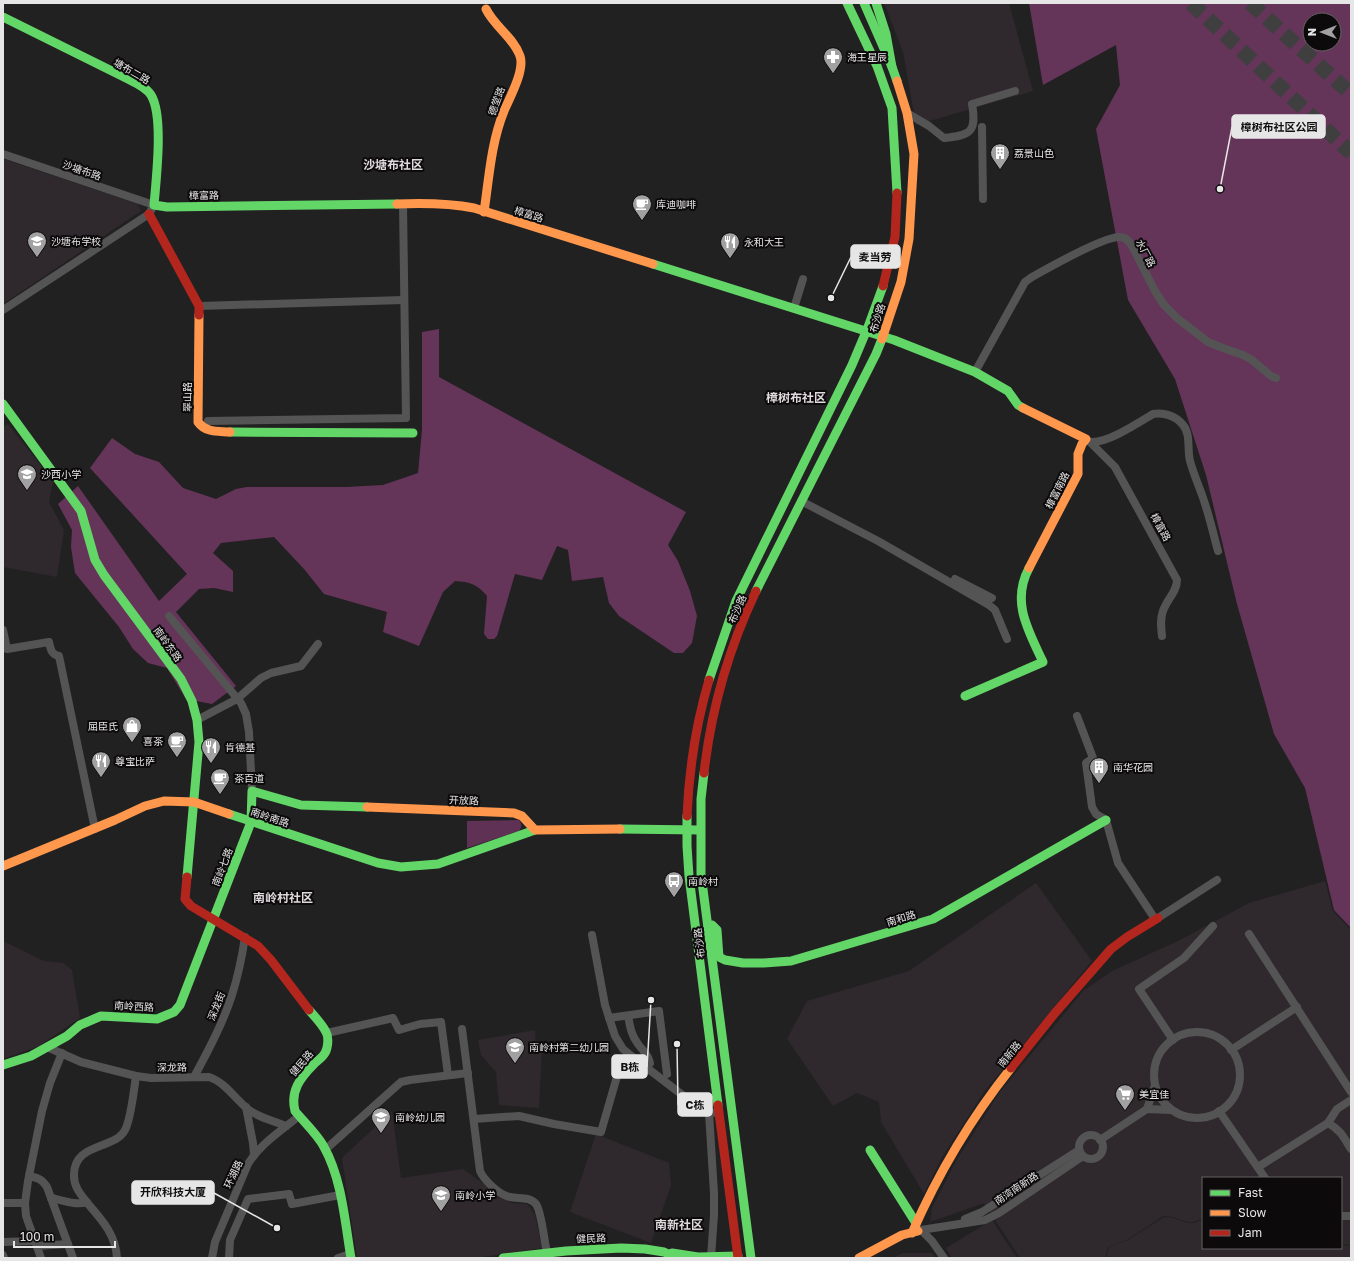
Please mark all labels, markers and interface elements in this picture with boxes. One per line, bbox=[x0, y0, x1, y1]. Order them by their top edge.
north arrow bbox=[1302, 12, 1342, 52]
text: N bbox=[1305, 28, 1318, 36]
pharmacy icon: 海王星辰 bbox=[822, 46, 844, 74]
place label: 海王星辰 bbox=[847, 51, 887, 63]
street label: 塘布二路 bbox=[112, 56, 152, 86]
street label: 德堂路 bbox=[485, 85, 507, 117]
callout: 樟树布社区公园 bbox=[1232, 115, 1325, 138]
text: 樟树布社区公园 bbox=[1241, 120, 1318, 133]
building icon: 荔景山色 bbox=[989, 142, 1011, 170]
place label: 荔景山色 bbox=[1014, 147, 1054, 159]
district label: 沙塘布社区 bbox=[363, 157, 423, 172]
street label: 沙塘布路 bbox=[61, 158, 103, 182]
street label: 樟富路 bbox=[189, 189, 219, 201]
cafe icon: 库迪咖啡 bbox=[631, 193, 653, 221]
place label: 库迪咖啡 bbox=[656, 198, 696, 210]
street label: 樟富路 bbox=[513, 204, 545, 224]
school or university icon: 沙塘布学校 bbox=[26, 230, 48, 258]
restaurant icon: 永和大王 bbox=[719, 231, 741, 259]
place label: 沙塘布学校 bbox=[51, 235, 101, 247]
place label: 永和大王 bbox=[744, 236, 784, 248]
street label: 水厂路 bbox=[1134, 237, 1158, 269]
callout: 麦当劳 bbox=[851, 245, 900, 268]
text: 麦当劳 bbox=[859, 250, 892, 263]
street label: 布沙路 bbox=[867, 302, 887, 334]
street label: 翠山路 bbox=[181, 382, 193, 412]
district label: 樟树布社区 bbox=[766, 390, 826, 405]
school or university icon: 沙西小学 bbox=[16, 463, 38, 491]
place label: 沙西小学 bbox=[41, 468, 81, 480]
street label: 樟富南路 bbox=[1043, 469, 1071, 511]
street label: 樟富路 bbox=[1148, 511, 1174, 543]
street label: 布沙路 bbox=[726, 593, 748, 625]
street label: 南岭东路 bbox=[151, 624, 185, 664]
shop icon: 屈臣氏 bbox=[121, 715, 143, 743]
place label: 屈臣氏 bbox=[88, 720, 118, 732]
cafe icon: 喜茶 bbox=[166, 730, 188, 758]
place label: 喜茶 bbox=[143, 735, 164, 747]
restaurant icon: 肯德基 bbox=[200, 736, 222, 764]
place label: 肯德基 bbox=[225, 741, 255, 753]
restaurant icon: 尊宝比萨 bbox=[90, 750, 112, 778]
place label: 尊宝比萨 bbox=[115, 755, 155, 767]
building icon: 南华花园 bbox=[1088, 756, 1110, 784]
place label: 南华花园 bbox=[1113, 761, 1153, 773]
cafe icon: 茶百道 bbox=[209, 767, 231, 795]
place label: 茶百道 bbox=[234, 772, 264, 784]
street label: 开放路 bbox=[449, 793, 479, 807]
street label: 南岭南路 bbox=[249, 805, 291, 829]
street label: 南岭七路 bbox=[209, 846, 235, 888]
bus stop icon: 南岭村 bbox=[663, 870, 685, 898]
place label: 南岭村 bbox=[688, 875, 718, 887]
district label: 南岭村社区 bbox=[253, 890, 313, 905]
street label: 南和路 bbox=[885, 908, 917, 928]
street label: 布沙路 bbox=[691, 927, 707, 959]
street label: 深龙街 bbox=[205, 990, 227, 1022]
street label: 南岭西路 bbox=[114, 999, 154, 1013]
school or university icon: 南岭村第二幼儿园 bbox=[504, 1036, 526, 1064]
street label: 南新路 bbox=[995, 1039, 1023, 1069]
place label: 南岭村第二幼儿园 bbox=[529, 1041, 609, 1053]
street label: 健民路 bbox=[287, 1048, 315, 1078]
callout: B栋 bbox=[612, 1055, 647, 1078]
text: B栋 bbox=[621, 1060, 639, 1073]
street label: 深龙路 bbox=[157, 1061, 187, 1073]
supermarket icon: 美宜佳 bbox=[1114, 1083, 1136, 1111]
place label: 美宜佳 bbox=[1139, 1088, 1169, 1100]
callout: C栋 bbox=[678, 1093, 712, 1116]
text: C栋 bbox=[686, 1098, 704, 1111]
school or university icon: 南岭幼儿园 bbox=[370, 1106, 392, 1134]
place label: 南岭幼儿园 bbox=[395, 1111, 445, 1123]
street label: 环湖路 bbox=[221, 1158, 245, 1190]
street label: 南湾南新路 bbox=[992, 1169, 1040, 1207]
legend bbox=[1202, 1177, 1342, 1249]
callout: 开欣科技大厦 bbox=[132, 1181, 214, 1204]
school or university icon: 南岭小学 bbox=[430, 1184, 452, 1212]
text: 开欣科技大厦 bbox=[140, 1185, 206, 1198]
text: Fast bbox=[1238, 1185, 1263, 1200]
place label: 南岭小学 bbox=[455, 1189, 495, 1201]
text: Slow bbox=[1238, 1205, 1266, 1220]
district label: 南新社区 bbox=[655, 1217, 703, 1232]
scale bar bbox=[14, 1223, 115, 1249]
text: Jam bbox=[1238, 1225, 1262, 1240]
text: 100 m bbox=[20, 1229, 54, 1244]
street label: 健民路 bbox=[576, 1231, 606, 1245]

